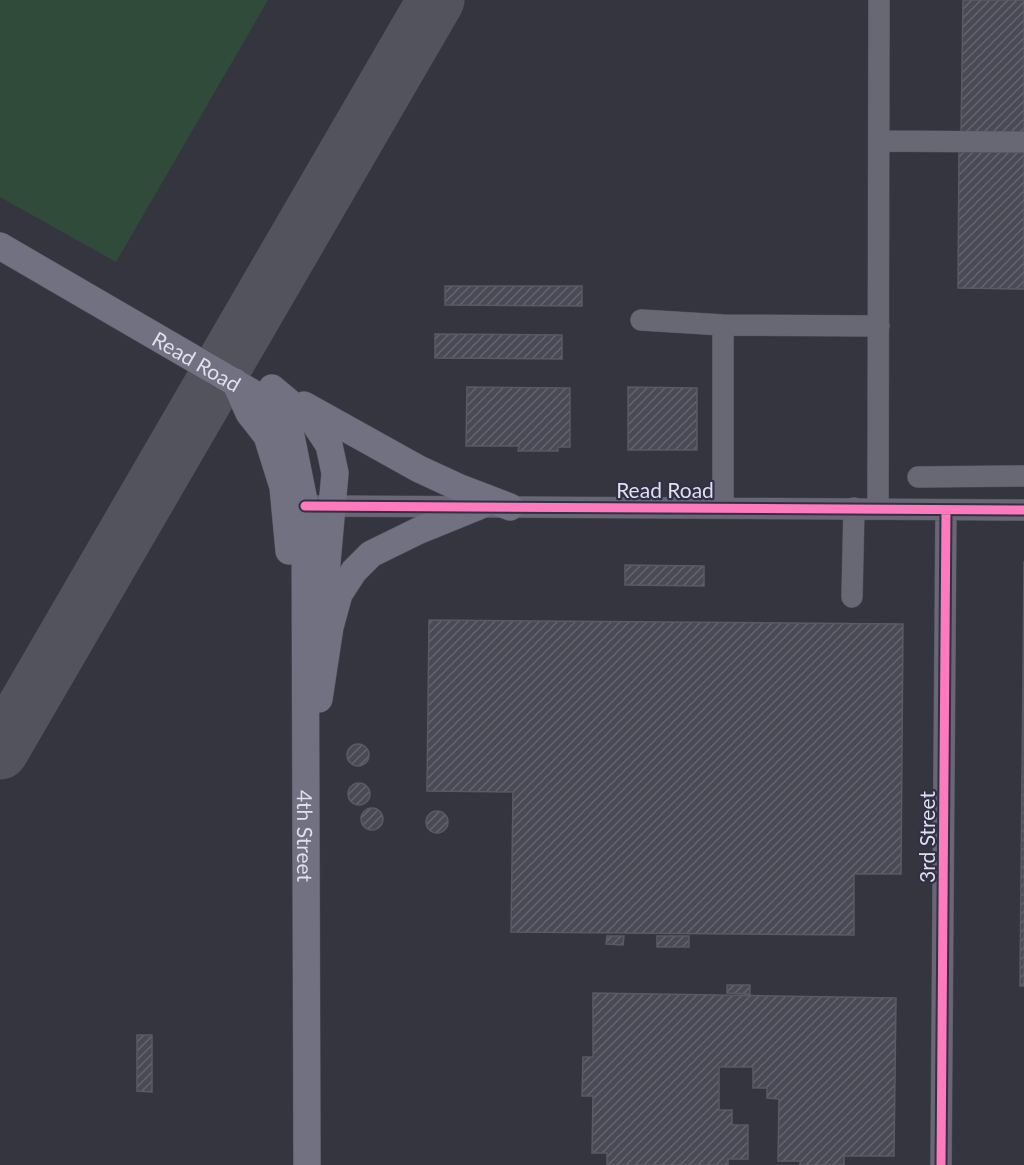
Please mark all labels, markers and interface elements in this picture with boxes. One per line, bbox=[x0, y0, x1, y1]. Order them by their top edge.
street label: Read Road bbox=[149, 325, 246, 396]
street label: Read Road bbox=[616, 477, 714, 502]
street label: 4th Street bbox=[293, 790, 319, 883]
street label: 3rd Street bbox=[914, 791, 939, 883]

